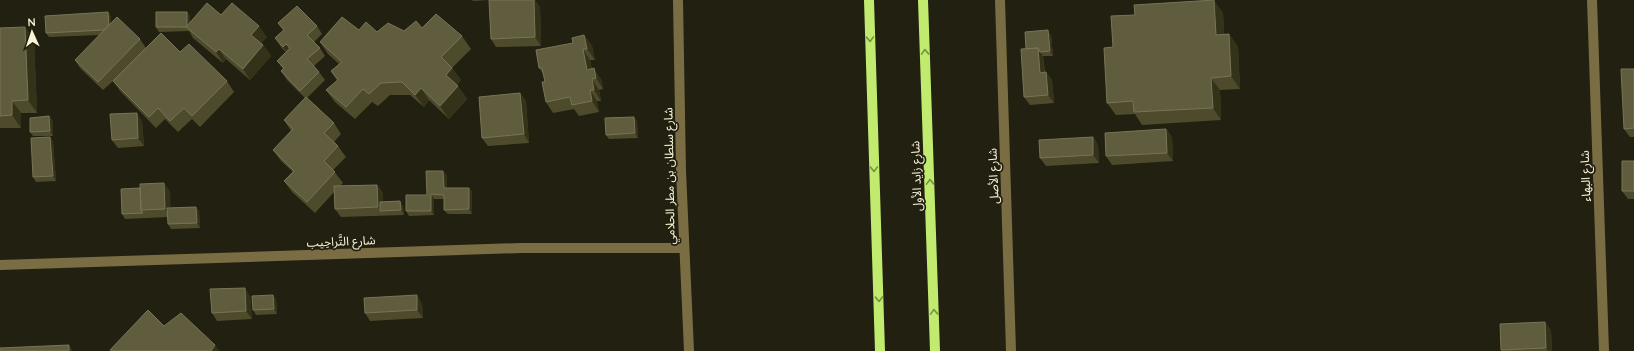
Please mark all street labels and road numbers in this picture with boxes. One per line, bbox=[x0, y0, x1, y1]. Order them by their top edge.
street label: شارع سلطان بن مطر الحلامي bbox=[660, 107, 680, 245]
street label: شارع زايد الأول bbox=[907, 140, 927, 211]
street label: شارع الأصل bbox=[985, 148, 1003, 204]
street label: شارع البهاء bbox=[1577, 150, 1595, 202]
street label: شارع التَّراحِيب bbox=[306, 232, 376, 252]

